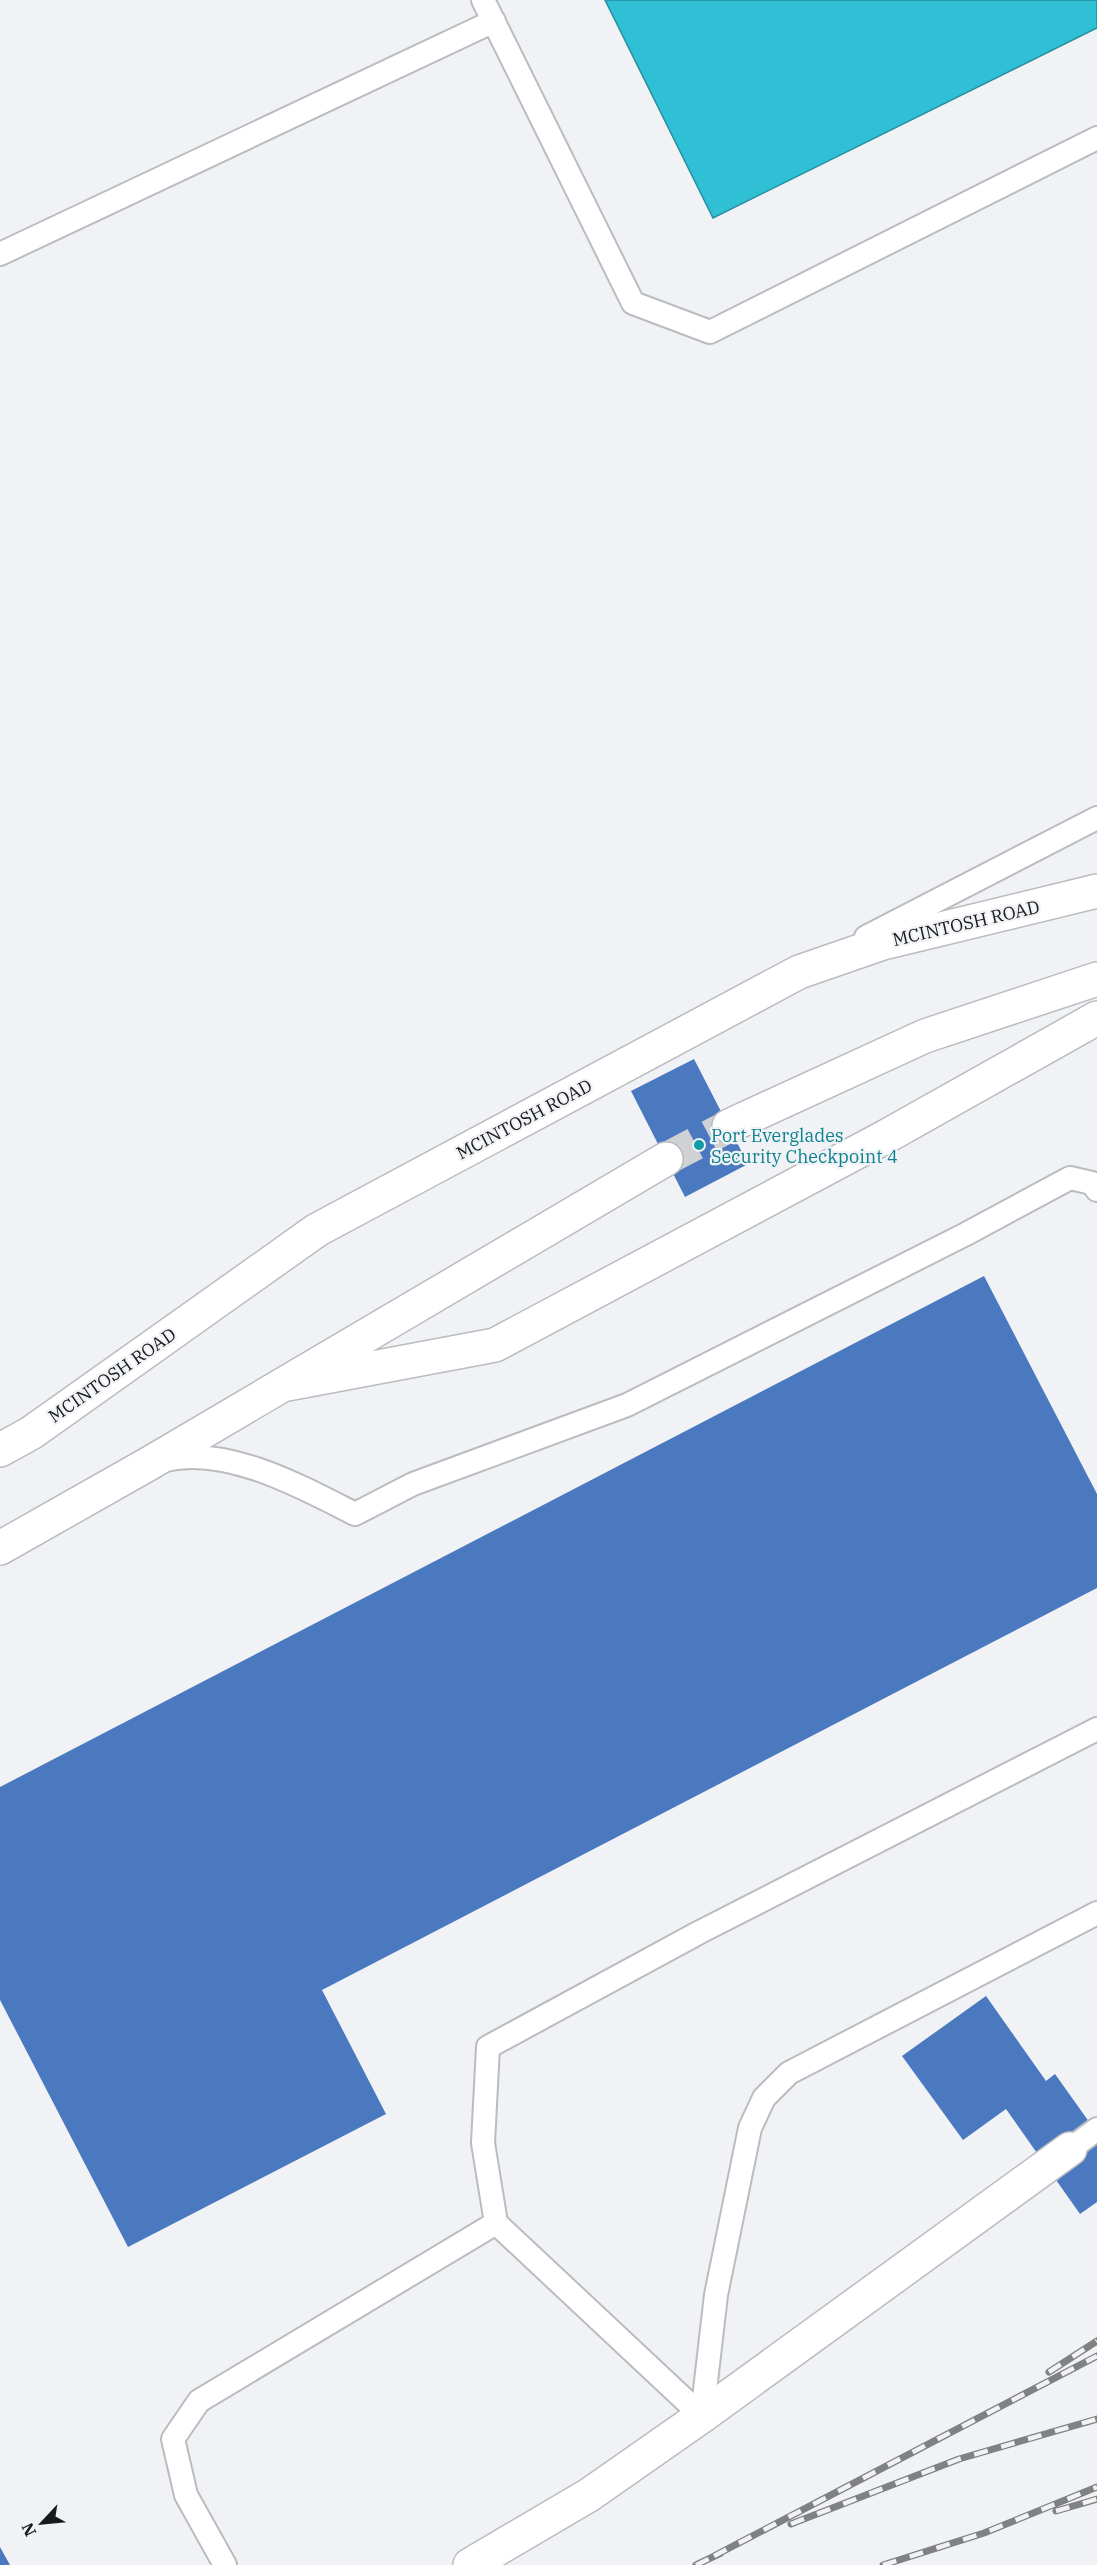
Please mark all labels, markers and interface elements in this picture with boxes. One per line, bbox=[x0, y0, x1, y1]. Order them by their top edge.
street label: MCINTOSH ROAD bbox=[890, 895, 1042, 951]
street label: MCINTOSH ROAD bbox=[452, 1074, 596, 1164]
place label: Port Everglades Security Checkpoint 4 bbox=[711, 1124, 898, 1168]
marker: Port Everglades Security Checkpoint 4 bbox=[692, 1138, 706, 1152]
street label: MCINTOSH ROAD bbox=[44, 1322, 180, 1428]
north arrow bbox=[12, 2493, 72, 2553]
text: N bbox=[17, 2520, 40, 2540]

